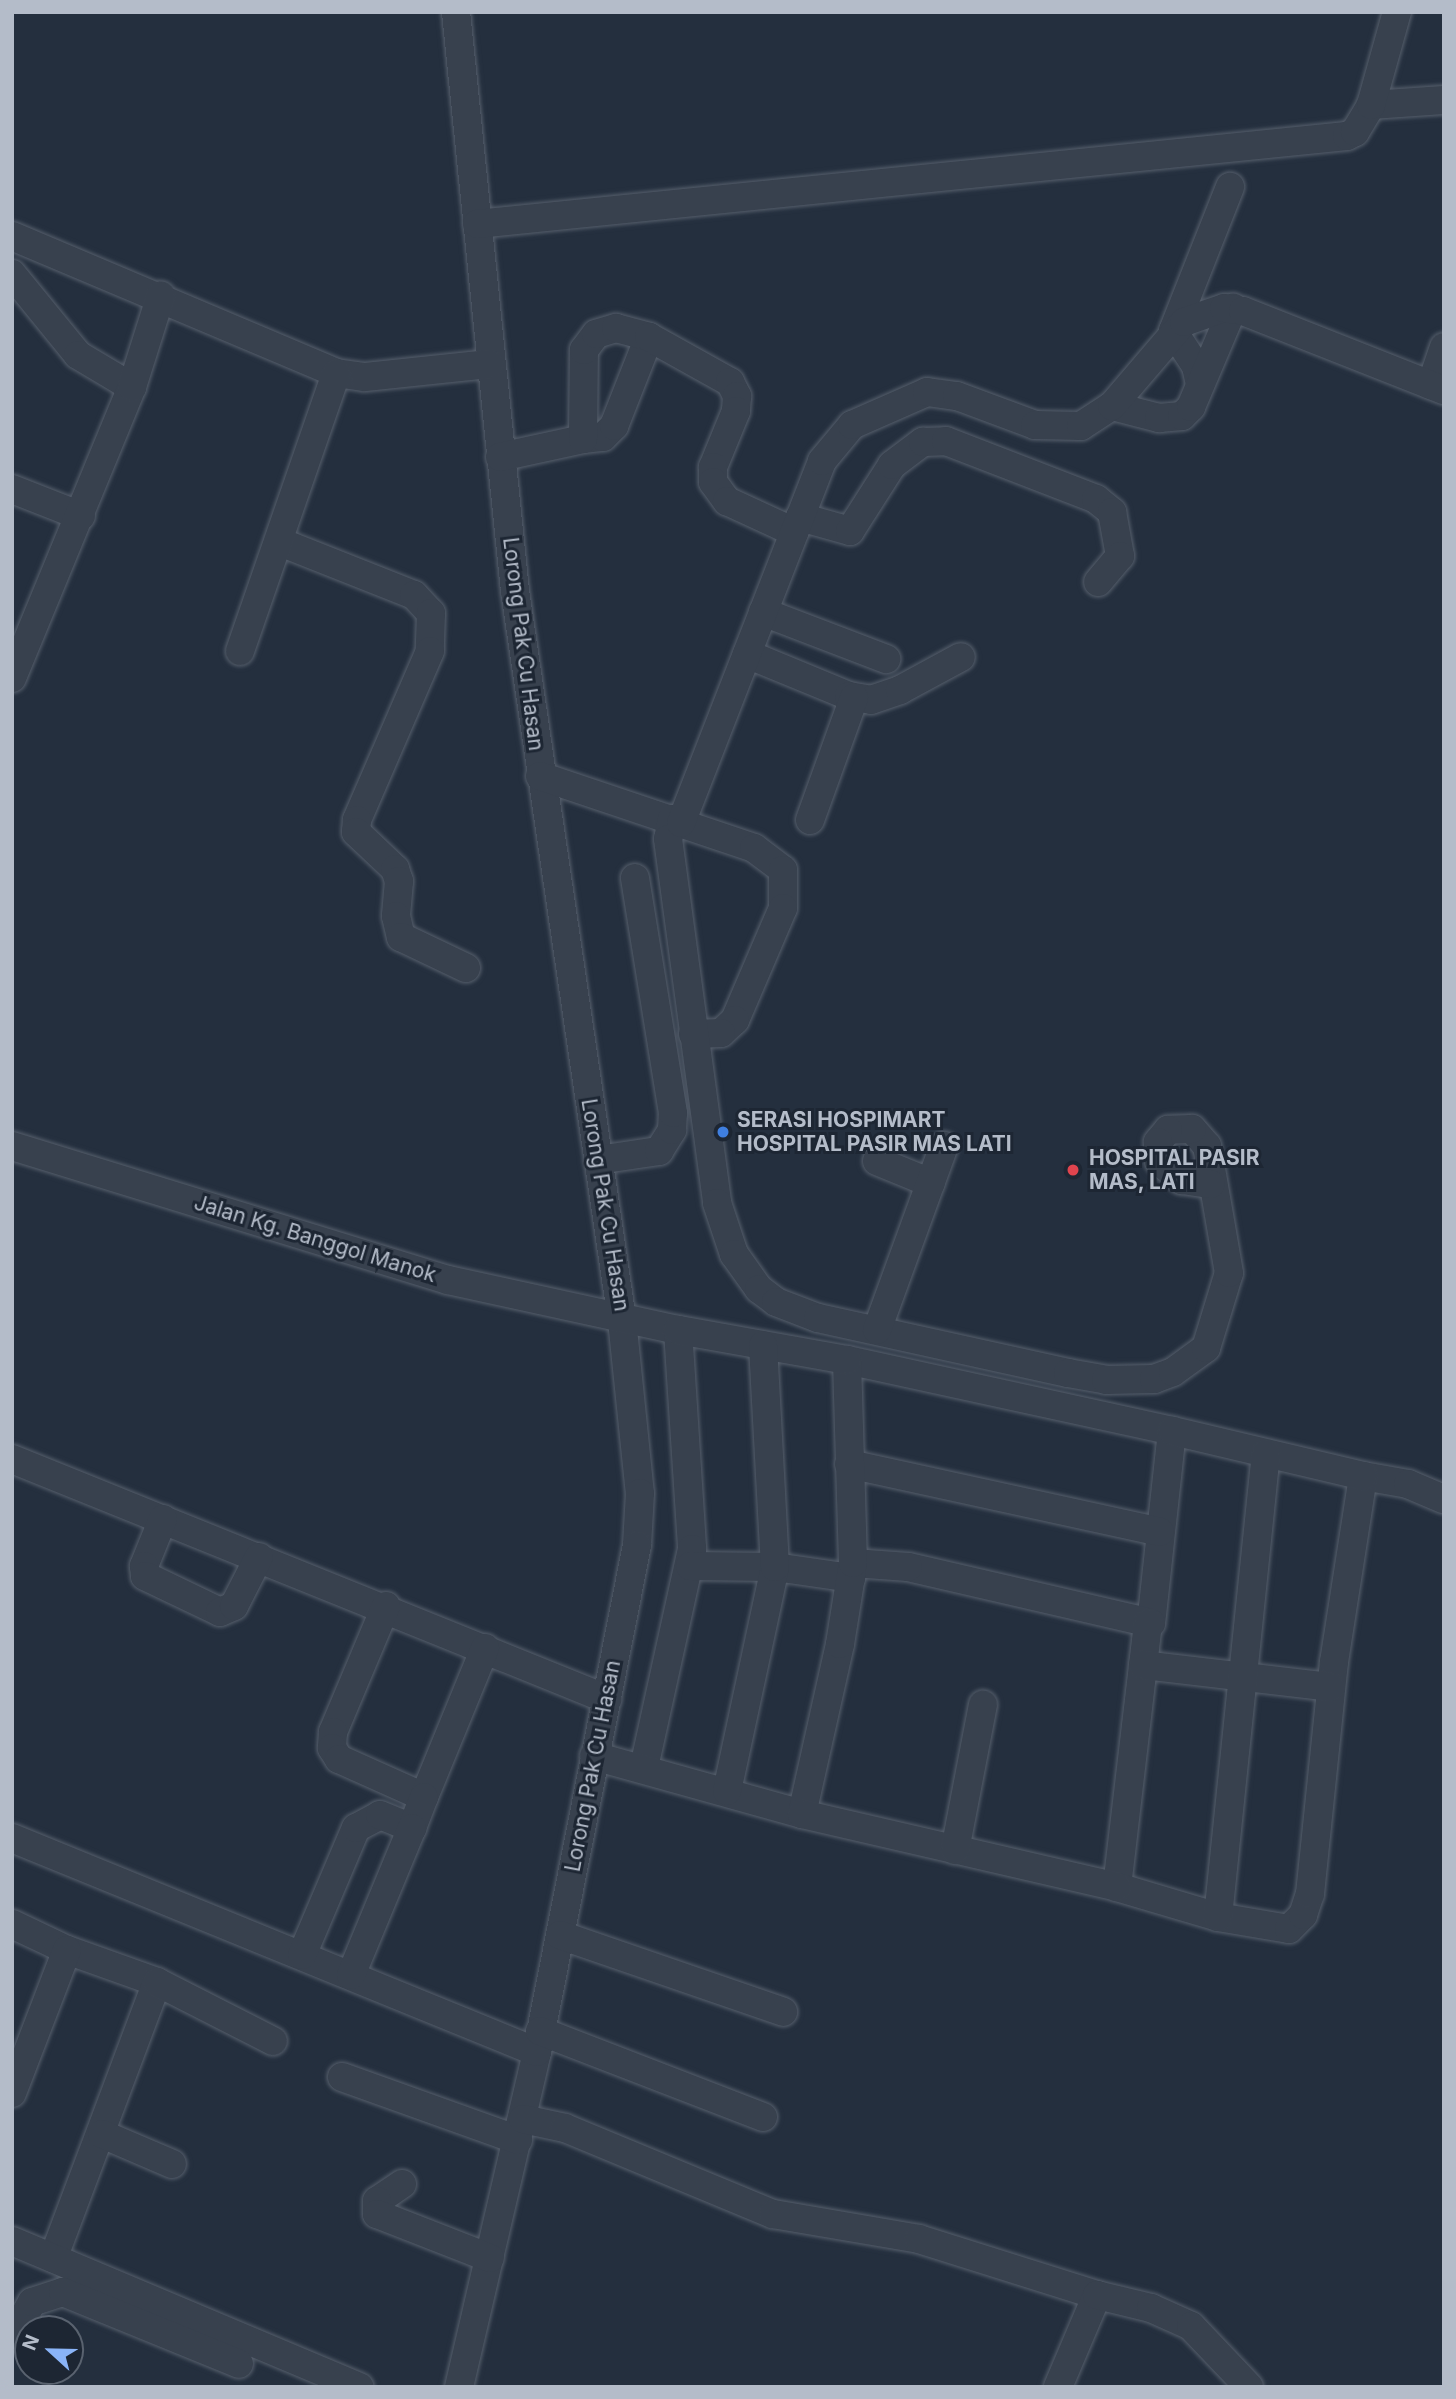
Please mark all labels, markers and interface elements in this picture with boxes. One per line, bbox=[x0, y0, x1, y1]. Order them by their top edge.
street label: Lorong Pak Cu Hasan bbox=[497, 536, 549, 752]
street label: Lorong Pak Cu Hasan bbox=[576, 1097, 634, 1313]
place label: SERASI HOSPIMART HOSPITAL PASIR MAS LATI bbox=[737, 1107, 1012, 1157]
marker: SERASI HOSPIMART HOSPITAL PASIR MAS LATI bbox=[715, 1124, 731, 1140]
place label: HOSPITAL PASIR MAS, LATI bbox=[1089, 1145, 1259, 1195]
marker: HOSPITAL PASIR MAS, LATI bbox=[1063, 1160, 1083, 1180]
street label: Jalan Kg. Banggol Manok bbox=[191, 1190, 439, 1288]
street label: Lorong Pak Cu Hasan bbox=[560, 1658, 626, 1874]
north arrow bbox=[14, 2315, 84, 2385]
text: N bbox=[18, 2332, 44, 2354]

